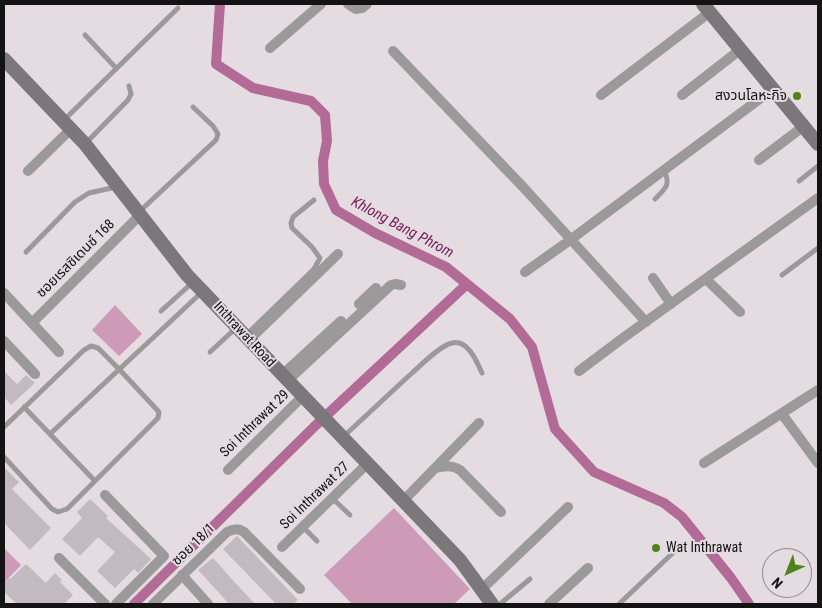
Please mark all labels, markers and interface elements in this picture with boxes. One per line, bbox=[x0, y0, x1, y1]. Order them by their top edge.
place label: สงวนโลหะกิจ bbox=[715, 88, 787, 104]
marker: สงวนโลหะกิจ bbox=[791, 90, 803, 102]
water label: Khlong Bang Phrom bbox=[348, 193, 456, 263]
street label: ซอยเรสซิเดนซ์ 168 bbox=[33, 216, 119, 302]
street label: Inthrawat Road bbox=[210, 299, 278, 371]
street label: Soi Inthrawat 29 bbox=[217, 387, 293, 461]
street label: Soi Inthrawat 27 bbox=[277, 459, 353, 533]
street label: ซอย 18/1 bbox=[169, 520, 219, 570]
place label: Wat Inthrawat bbox=[666, 540, 742, 556]
marker: Wat Inthrawat bbox=[650, 542, 662, 554]
north arrow bbox=[762, 548, 812, 598]
text: N bbox=[769, 574, 786, 592]

